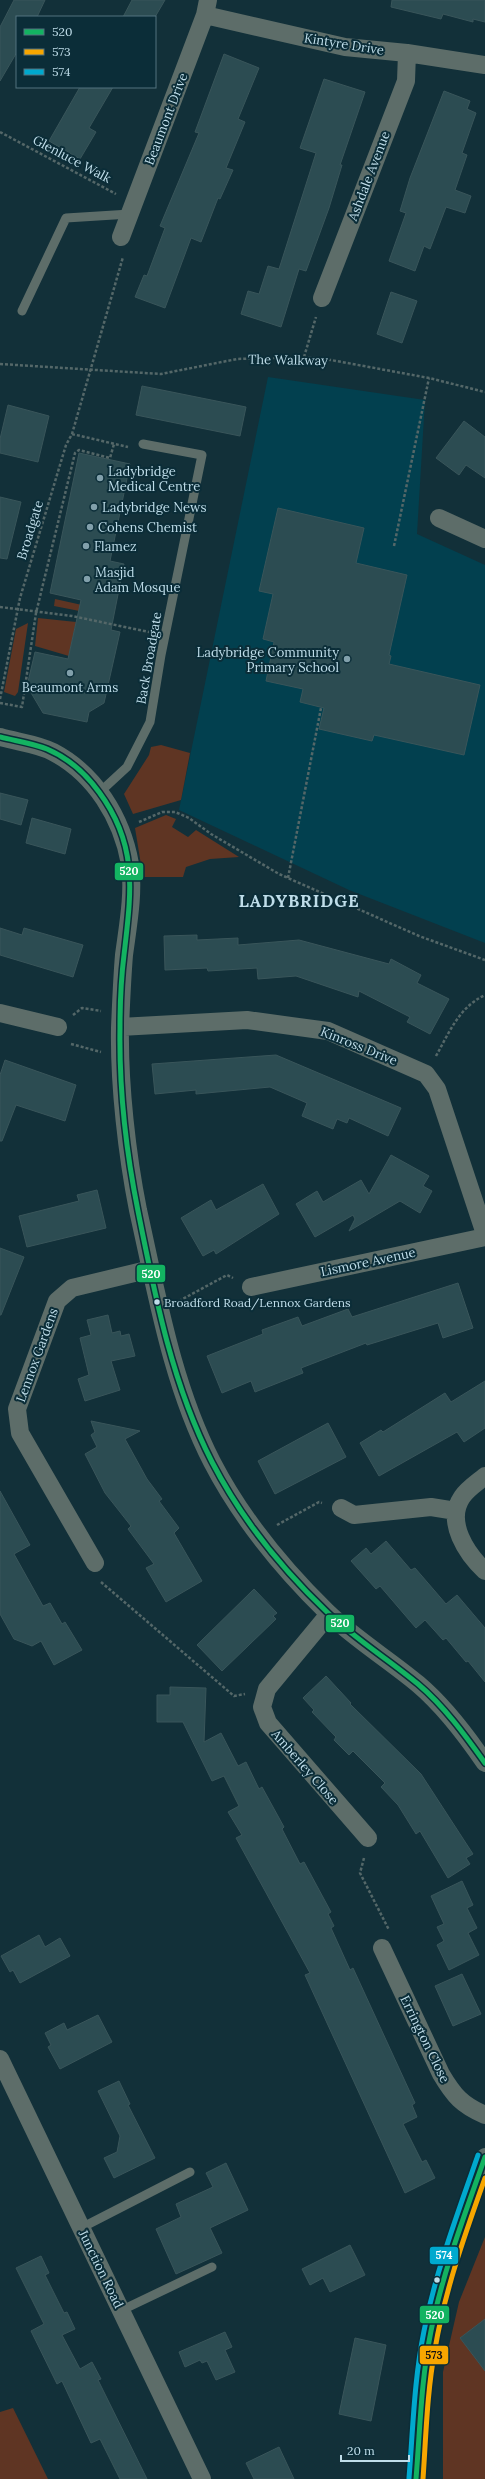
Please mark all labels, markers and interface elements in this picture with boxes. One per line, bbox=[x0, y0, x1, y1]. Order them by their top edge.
legend bbox=[16, 16, 156, 88]
text: 520 bbox=[52, 24, 72, 39]
street label: Kintyre Drive bbox=[303, 29, 385, 59]
text: 573 bbox=[52, 44, 71, 59]
text: 574 bbox=[52, 64, 71, 79]
street label: Beaumont Drive bbox=[141, 70, 191, 168]
street label: Ashdale Avenue bbox=[344, 129, 394, 224]
street label: Glenluce Walk bbox=[30, 131, 114, 187]
street label: The Walkway bbox=[248, 351, 328, 369]
place label: Ladybridge Medical Centre bbox=[108, 463, 200, 495]
marker: Ladybridge Medical Centre bbox=[95, 473, 105, 483]
street label: Broadgate bbox=[13, 498, 47, 562]
place label: Ladybridge News bbox=[102, 499, 206, 516]
marker: Ladybridge News bbox=[89, 502, 99, 512]
place label: Cohens Chemist bbox=[98, 519, 197, 536]
marker: Cohens Chemist bbox=[85, 522, 95, 532]
place label: Flamez bbox=[94, 538, 137, 555]
marker: Flamez bbox=[81, 541, 91, 551]
place label: Masjid Adam Mosque bbox=[94, 564, 180, 596]
marker: Masjid Adam Mosque bbox=[82, 574, 92, 584]
street label: Back Broadgate bbox=[133, 610, 165, 706]
place label: Ladybridge Community Primary School bbox=[196, 644, 339, 676]
marker: Ladybridge Community Primary School bbox=[342, 654, 352, 664]
marker: Beaumont Arms bbox=[65, 668, 75, 678]
place label: Beaumont Arms bbox=[22, 679, 118, 696]
line badge: 520 bbox=[114, 862, 144, 881]
text: 520 bbox=[120, 864, 138, 878]
district label: LADYBRIDGE bbox=[238, 890, 360, 912]
street label: Kinross Drive bbox=[318, 1023, 400, 1069]
street label: Lismore Avenue bbox=[319, 1244, 417, 1280]
line badge: 520 bbox=[136, 1264, 166, 1283]
text: 520 bbox=[142, 1267, 160, 1281]
place label: Broadford Road/Lennox Gardens bbox=[164, 1295, 351, 1311]
marker: Broadford Road/Lennox Gardens bbox=[152, 1297, 162, 1307]
street label: Lennox Gardens bbox=[12, 1306, 62, 1404]
line badge: 520 bbox=[325, 1614, 355, 1633]
text: 520 bbox=[331, 1616, 349, 1630]
street label: Amberley Close bbox=[267, 1725, 342, 1808]
street label: Errington Close bbox=[396, 1992, 454, 2086]
street label: Junction Road bbox=[74, 2226, 127, 2311]
line badge: 574 bbox=[429, 2246, 459, 2265]
text: 574 bbox=[436, 2248, 452, 2262]
unlabelled marker bbox=[432, 2275, 442, 2285]
line badge: 520 bbox=[419, 2305, 450, 2324]
text: 520 bbox=[426, 2308, 444, 2322]
line badge: 573 bbox=[419, 2345, 449, 2365]
text: 573 bbox=[425, 2348, 443, 2362]
scale bar bbox=[341, 2437, 409, 2463]
text: 20 m bbox=[347, 2443, 375, 2458]

